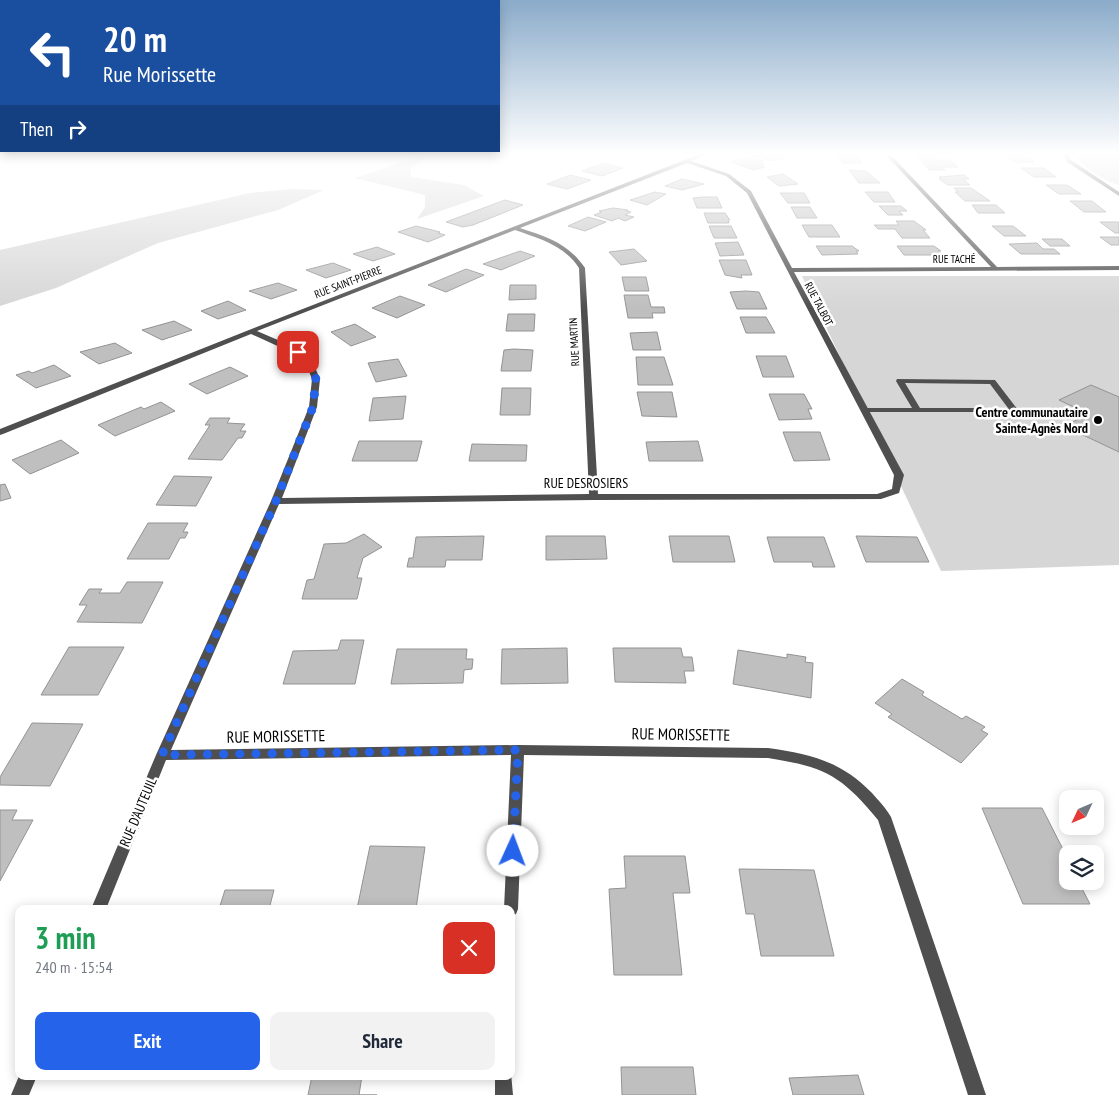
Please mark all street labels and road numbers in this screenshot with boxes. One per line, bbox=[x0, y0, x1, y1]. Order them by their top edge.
street label: RUE TACHÉ bbox=[933, 252, 976, 266]
street label: RUE SAINT-PIERRE bbox=[312, 263, 384, 301]
street label: RUE TALBOT bbox=[802, 280, 836, 328]
street label: RUE MARTIN bbox=[566, 317, 582, 367]
street label: RUE DESROSIERS bbox=[544, 474, 628, 492]
street label: RUE MORISSETTE bbox=[631, 723, 731, 745]
street label: RUE MORISSETTE bbox=[226, 725, 326, 747]
street label: RUE D'AUTEUIL bbox=[115, 774, 161, 849]

